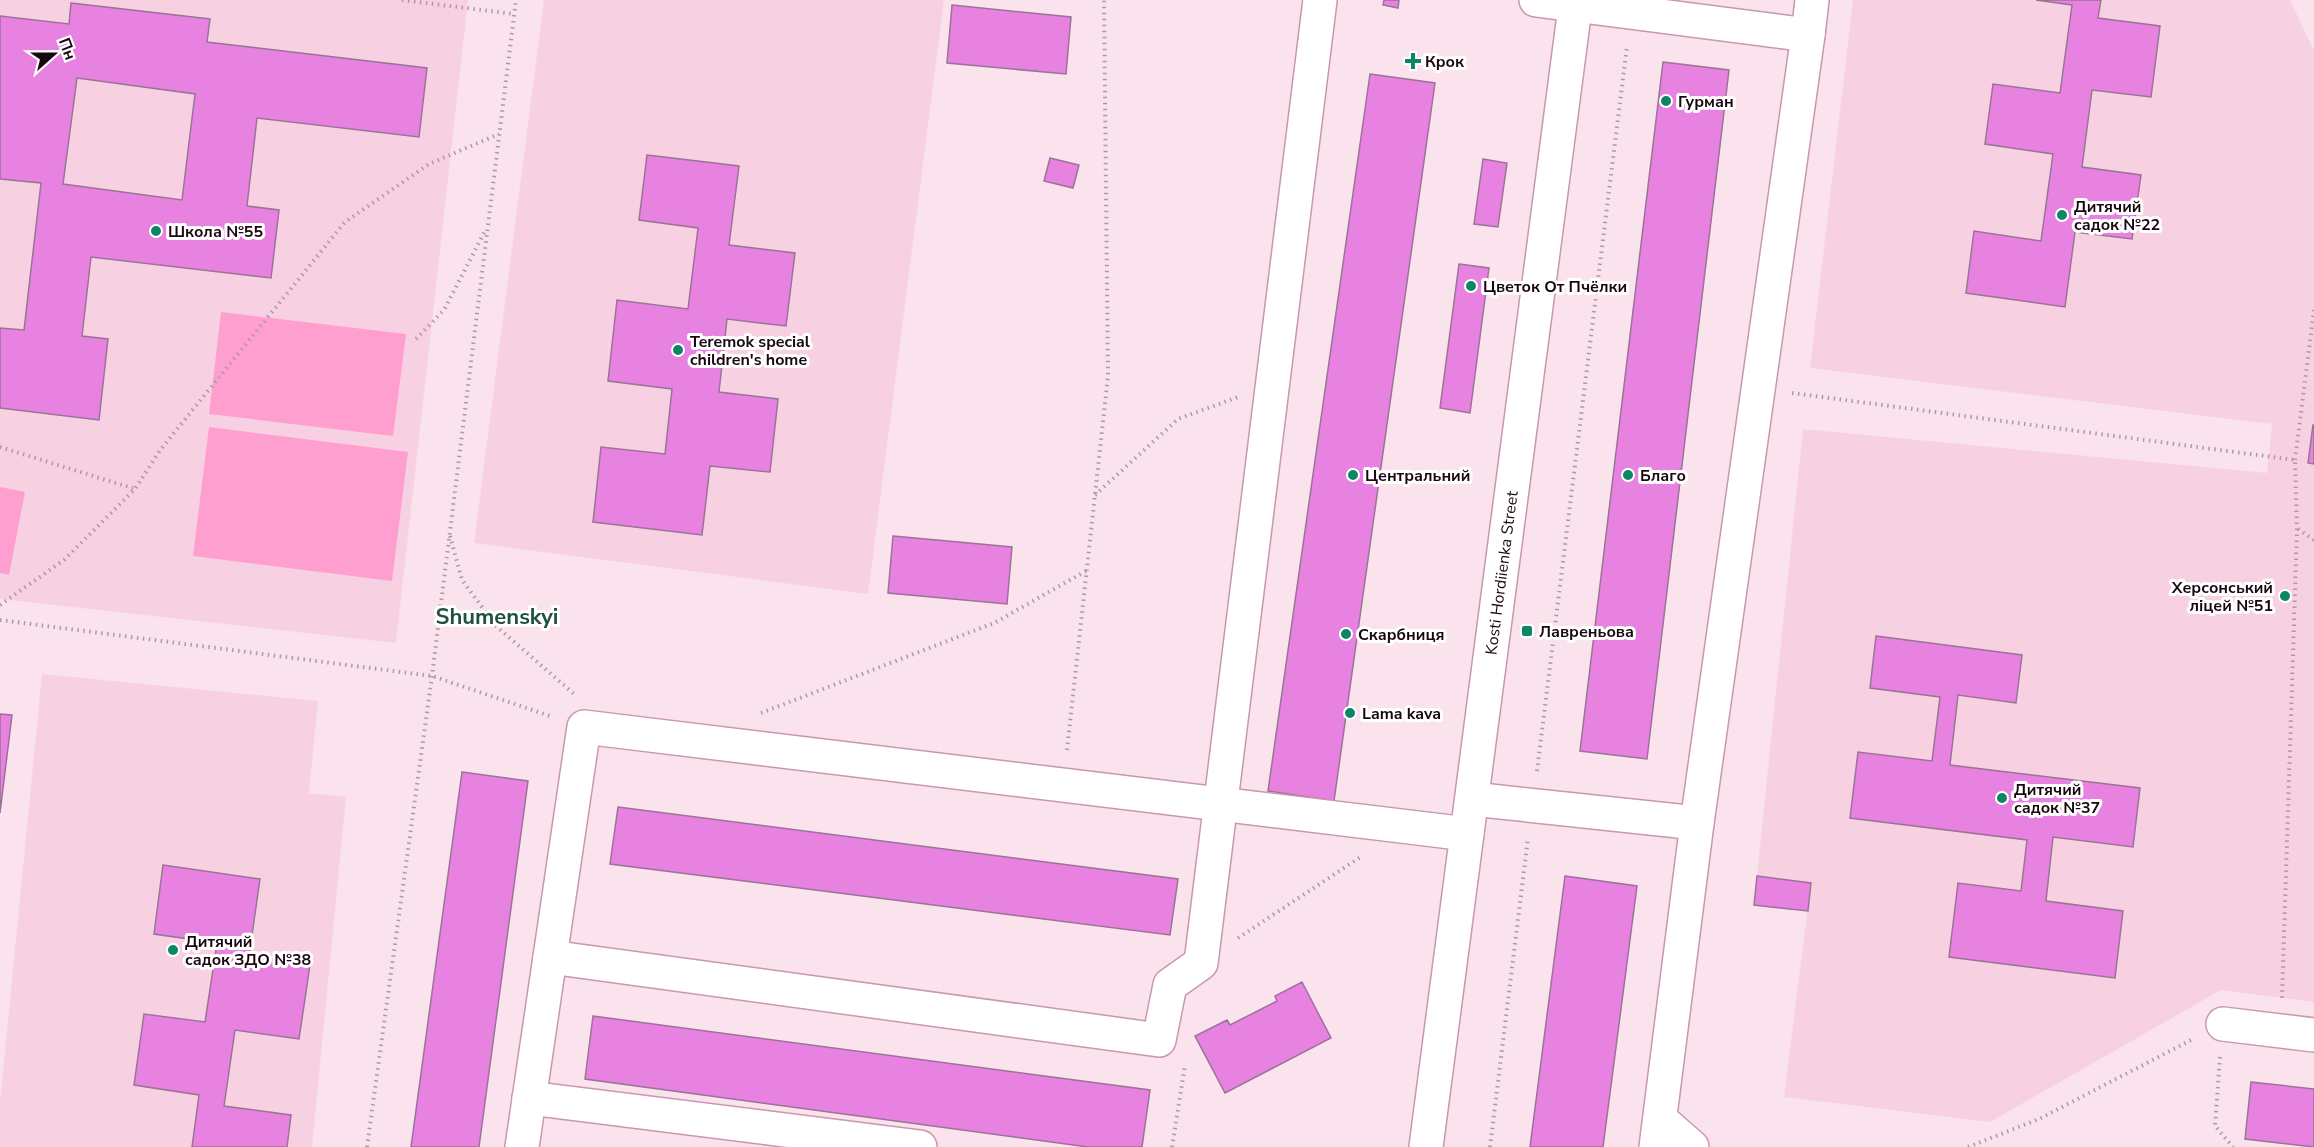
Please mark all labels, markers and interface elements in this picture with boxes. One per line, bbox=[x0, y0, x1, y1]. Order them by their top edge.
north arrow bbox=[24, 24, 84, 84]
text: Пн bbox=[53, 35, 81, 63]
place label: Крок bbox=[1425, 51, 1465, 73]
marker: Крок bbox=[1406, 54, 1420, 68]
place label: Гурман bbox=[1678, 91, 1734, 113]
marker: Гурман bbox=[1659, 94, 1673, 108]
place label: Дитячий садок №22 bbox=[2074, 196, 2160, 236]
marker: Дитячий садок №22 bbox=[2055, 208, 2069, 222]
place label: Школа №55 bbox=[168, 221, 263, 243]
marker: Школа №55 bbox=[149, 224, 163, 238]
place label: Цветок От Пчёлки bbox=[1483, 276, 1627, 298]
marker: Цветок От Пчёлки bbox=[1464, 279, 1478, 293]
place label: Teremok special children's home bbox=[690, 331, 810, 371]
marker: Teremok special children's home bbox=[671, 343, 685, 357]
place label: Центральний bbox=[1365, 465, 1470, 487]
place label: Благо bbox=[1640, 465, 1686, 487]
marker: Центральний bbox=[1346, 468, 1360, 482]
marker: Благо bbox=[1621, 468, 1635, 482]
street label: Kosti Hordiienka Street bbox=[1480, 489, 1524, 656]
place label: Херсонський ліцей №51 bbox=[2171, 577, 2273, 617]
marker: Херсонський ліцей №51 bbox=[2278, 589, 2292, 603]
district label: Shumenskyi bbox=[436, 602, 558, 632]
place label: Лавреньова bbox=[1539, 621, 1634, 643]
place label: Скарбниця bbox=[1358, 624, 1444, 646]
marker: Лавреньова bbox=[1520, 624, 1534, 638]
marker: Скарбниця bbox=[1339, 627, 1353, 641]
place label: Lama kava bbox=[1362, 703, 1441, 725]
marker: Lama kava bbox=[1343, 706, 1357, 720]
place label: Дитячий садок №37 bbox=[2014, 779, 2100, 819]
marker: Дитячий садок №37 bbox=[1995, 791, 2009, 805]
place label: Дитячий садок ЗДО №38 bbox=[185, 931, 311, 971]
marker: Дитячий садок ЗДО №38 bbox=[166, 943, 180, 957]

